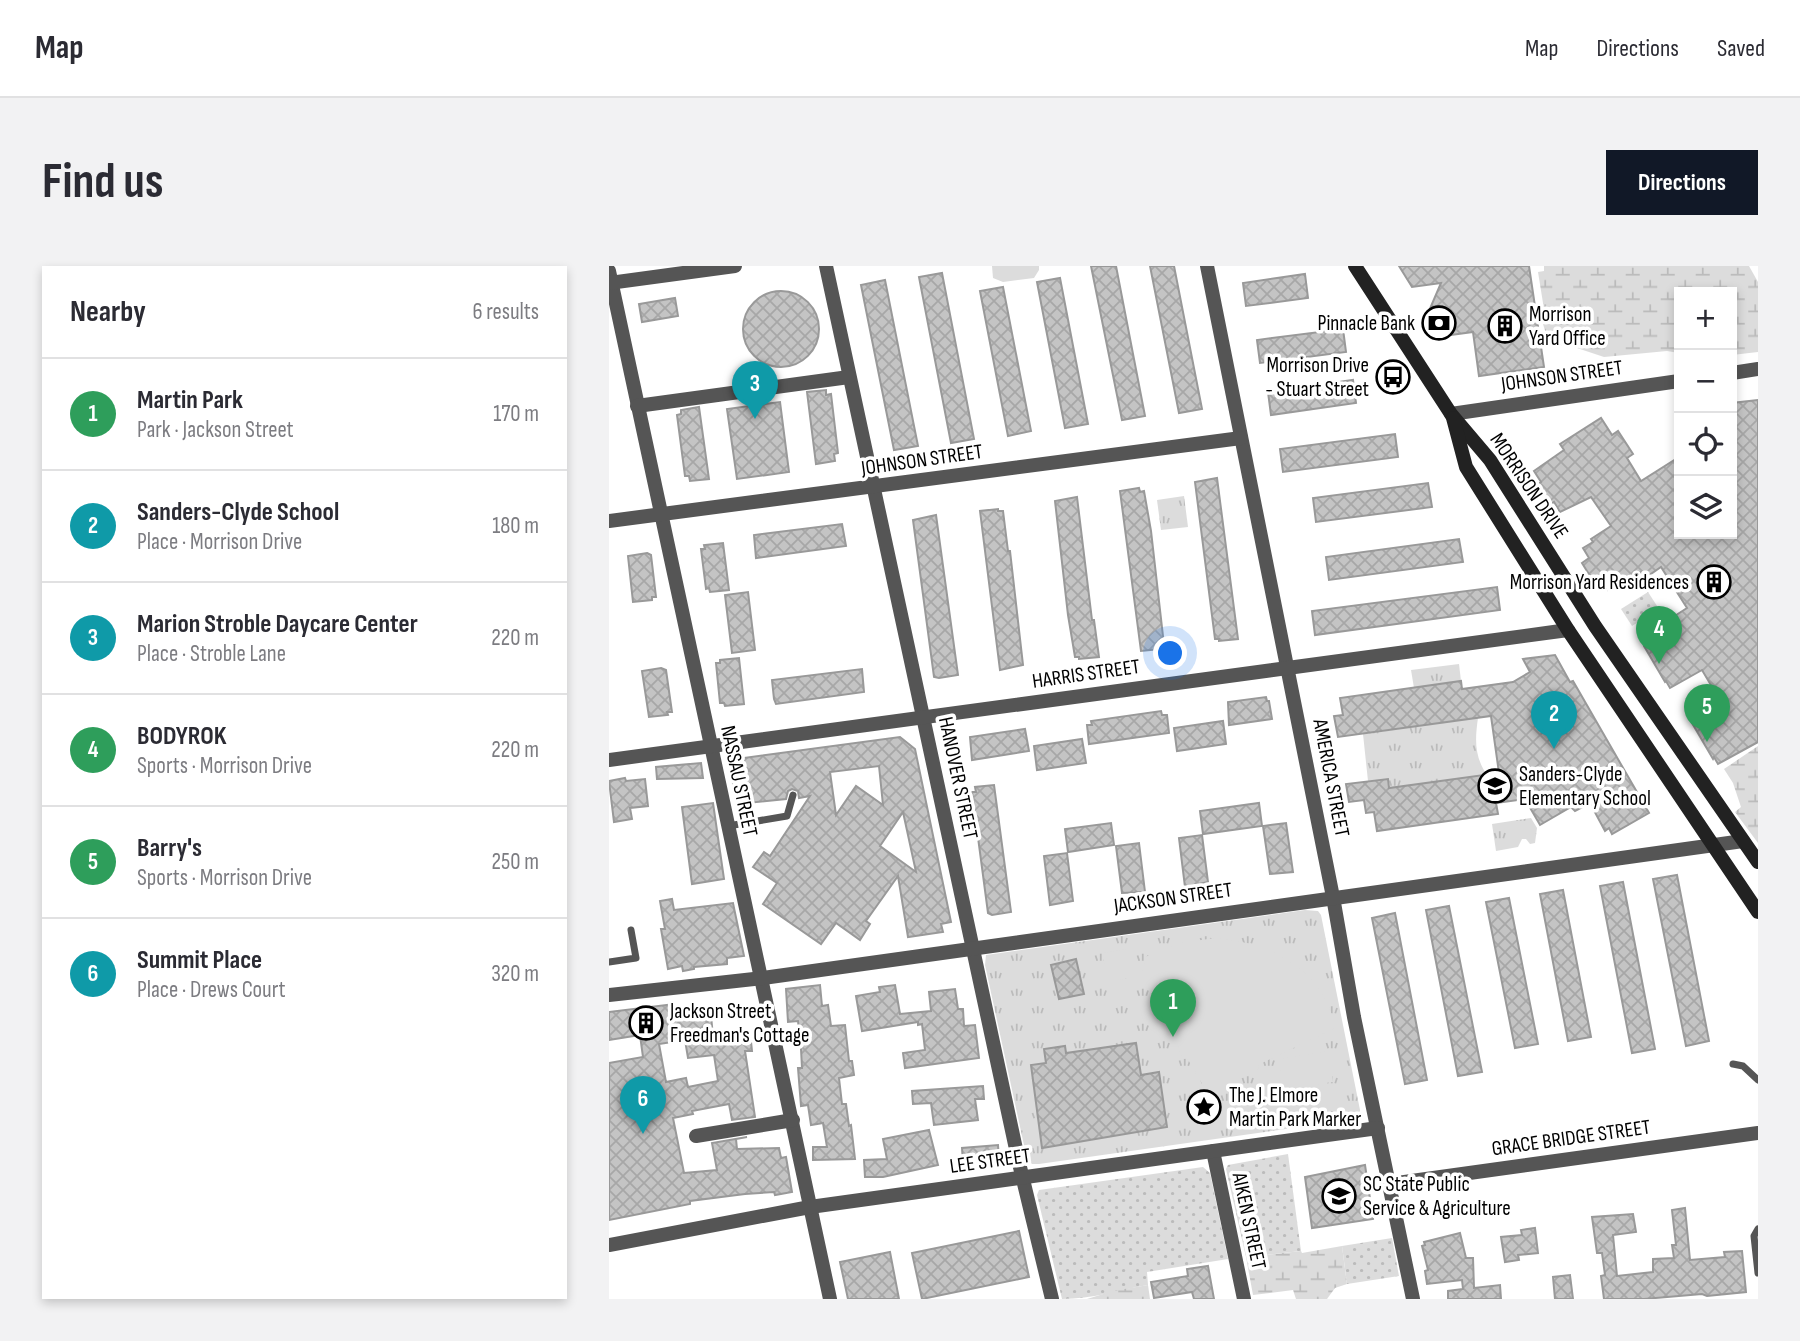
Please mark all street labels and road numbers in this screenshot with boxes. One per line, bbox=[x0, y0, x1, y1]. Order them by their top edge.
street label: JOHNSON STREET bbox=[1499, 355, 1625, 397]
street label: MORRISON DRIVE bbox=[1484, 428, 1574, 544]
street label: JOHNSON STREET bbox=[859, 439, 985, 481]
street label: HARRIS STREET bbox=[1031, 654, 1142, 694]
street label: HANOVER STREET bbox=[933, 714, 983, 842]
street label: AMERICA STREET bbox=[1307, 716, 1355, 839]
street label: NASSAU STREET bbox=[715, 723, 763, 839]
street label: JACKSON STREET bbox=[1111, 877, 1234, 919]
street label: GRACE BRIDGE STREET bbox=[1490, 1114, 1652, 1162]
street label: LEE STREET bbox=[948, 1143, 1032, 1179]
street label: AIKEN STREET bbox=[1226, 1169, 1272, 1272]

